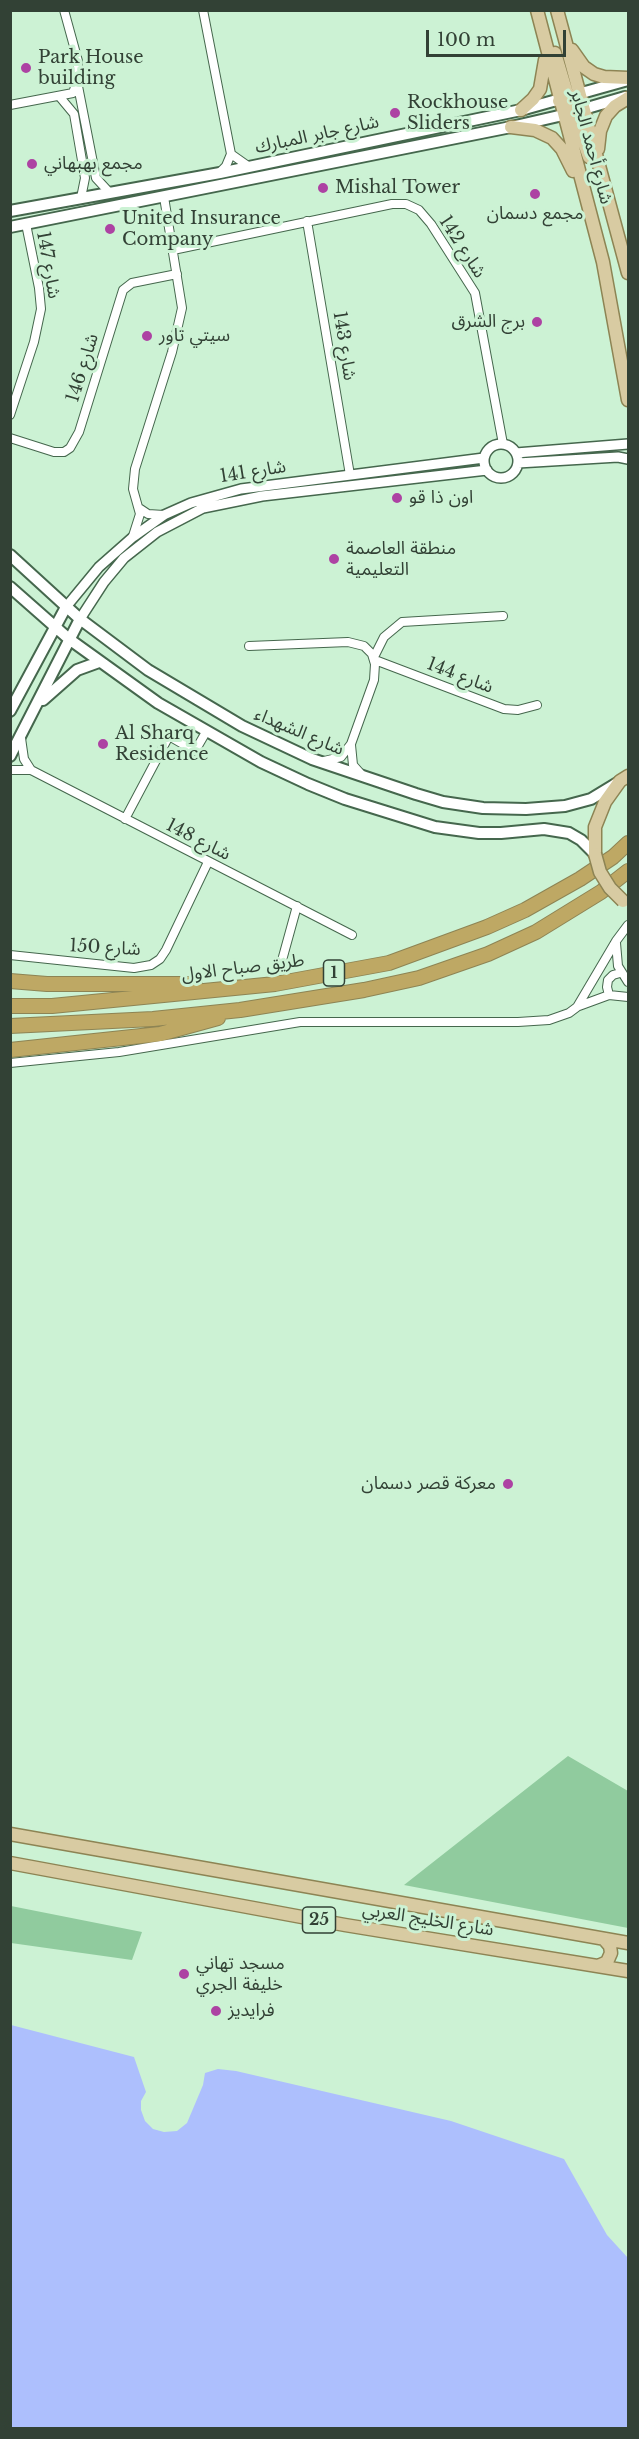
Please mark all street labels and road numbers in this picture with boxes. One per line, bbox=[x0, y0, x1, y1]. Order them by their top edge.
street label: شارع أحمد الجابر bbox=[565, 87, 617, 207]
street label: شارع جابر المبارك bbox=[253, 111, 381, 159]
street label: شارع 142 bbox=[434, 212, 490, 282]
street label: شارع 147 bbox=[31, 230, 65, 300]
street label: شارع 143 bbox=[328, 310, 360, 382]
street label: شارع 146 bbox=[62, 331, 104, 405]
street label: شارع 141 bbox=[218, 456, 288, 488]
street label: شارع 144 bbox=[424, 653, 496, 699]
street label: شارع الشهداء bbox=[251, 704, 347, 760]
street label: شارع 148 bbox=[162, 815, 234, 865]
street label: شارع 150 bbox=[69, 935, 141, 961]
street label: طريق صباح الاول bbox=[180, 950, 306, 986]
road number: 1 bbox=[324, 960, 344, 986]
street label: شارع الخليج العربي bbox=[361, 1899, 495, 1941]
road number: 25 bbox=[302, 1907, 336, 1933]

